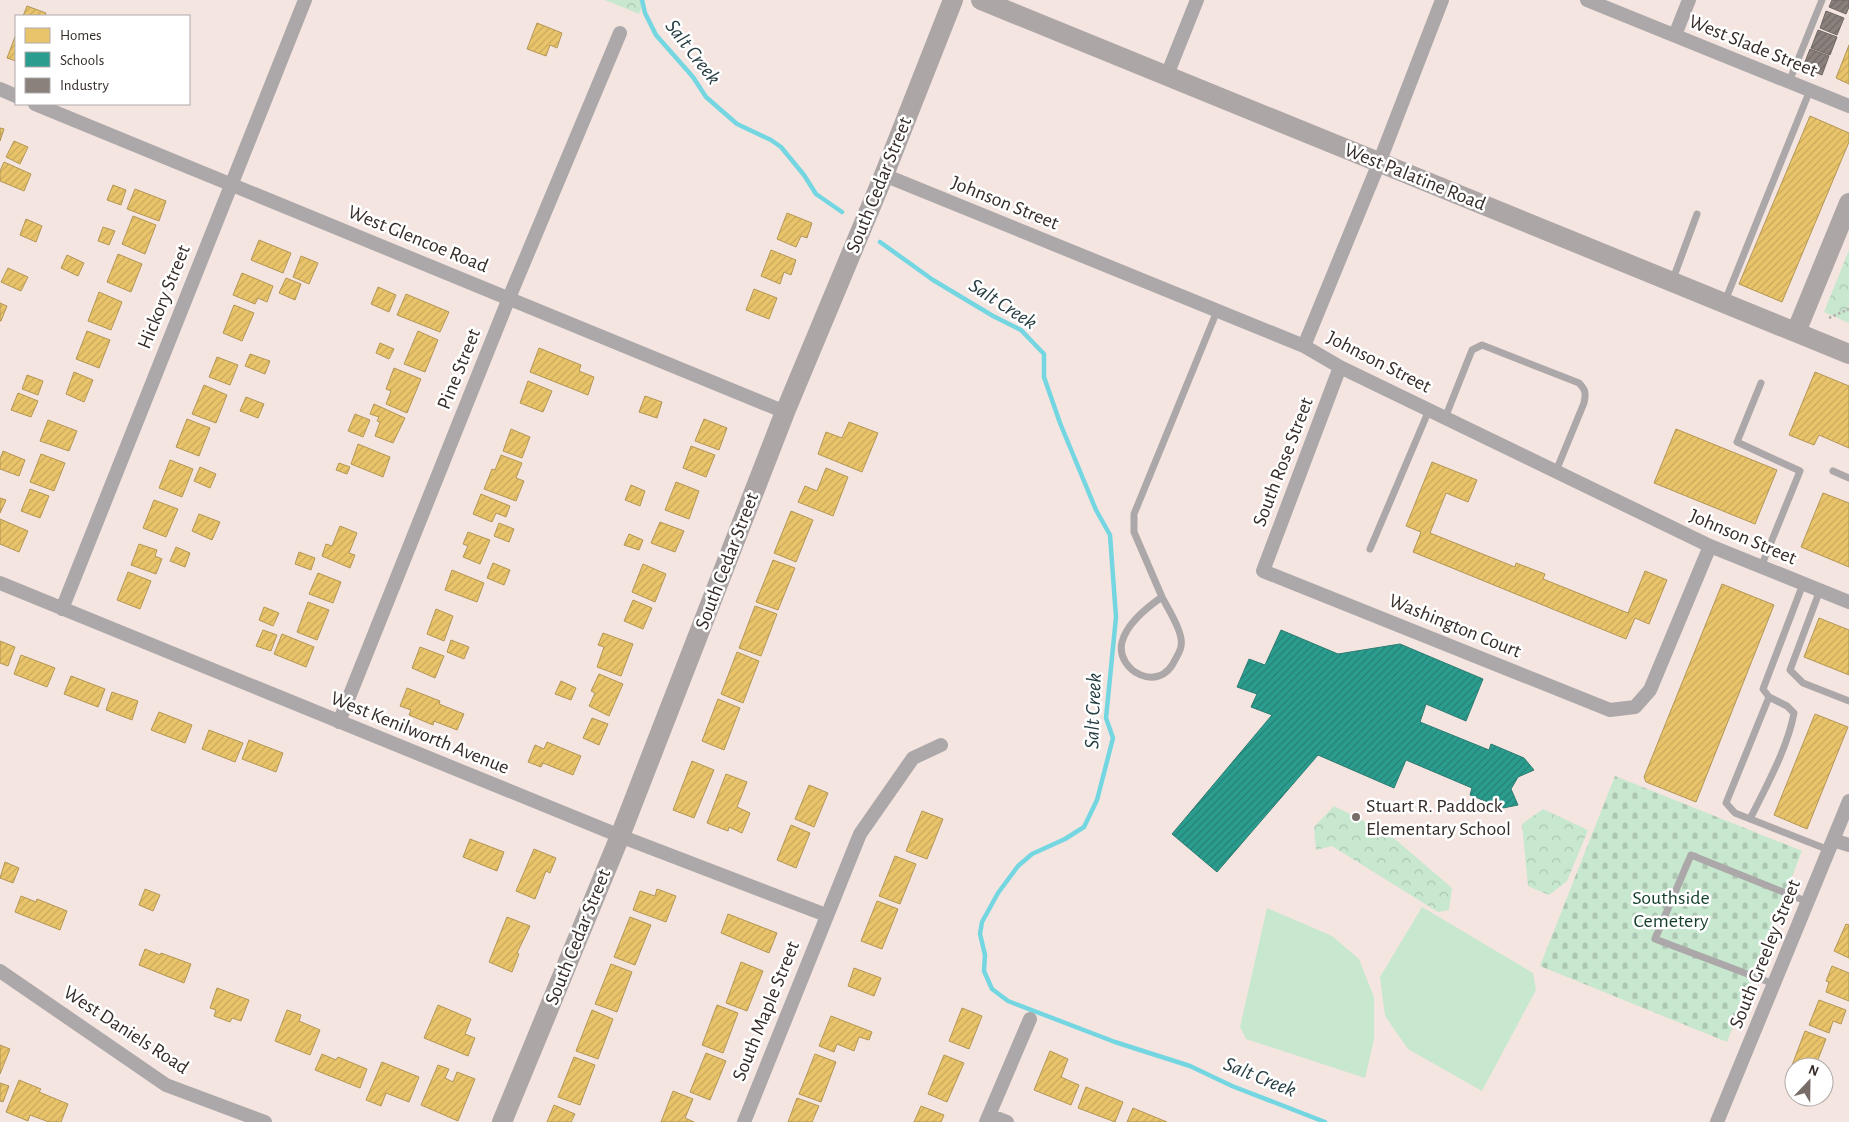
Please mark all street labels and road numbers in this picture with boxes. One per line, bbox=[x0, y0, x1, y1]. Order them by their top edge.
street label: West Slade Street bbox=[1686, 11, 1821, 81]
street label: South Cedar Street bbox=[843, 114, 916, 256]
street label: West Palatine Road bbox=[1342, 140, 1488, 214]
street label: Johnson Street bbox=[948, 172, 1062, 234]
street label: West Glencoe Road bbox=[345, 202, 491, 276]
street label: Hickory Street bbox=[134, 242, 194, 352]
street label: Pine Street bbox=[434, 325, 484, 412]
street label: Johnson Street bbox=[1324, 327, 1435, 397]
street label: South Rose Street bbox=[1249, 394, 1317, 529]
street label: South Cedar Street bbox=[692, 489, 762, 632]
street label: Johnson Street bbox=[1687, 506, 1800, 569]
street label: Washington Court bbox=[1386, 590, 1525, 662]
street label: West Kenilworth Avenue bbox=[328, 688, 512, 778]
street label: South Cedar Street bbox=[542, 866, 615, 1008]
street label: South Greeley Street bbox=[1726, 876, 1804, 1031]
street label: South Maple Street bbox=[729, 938, 803, 1084]
street label: West Daniels Road bbox=[60, 982, 192, 1078]

